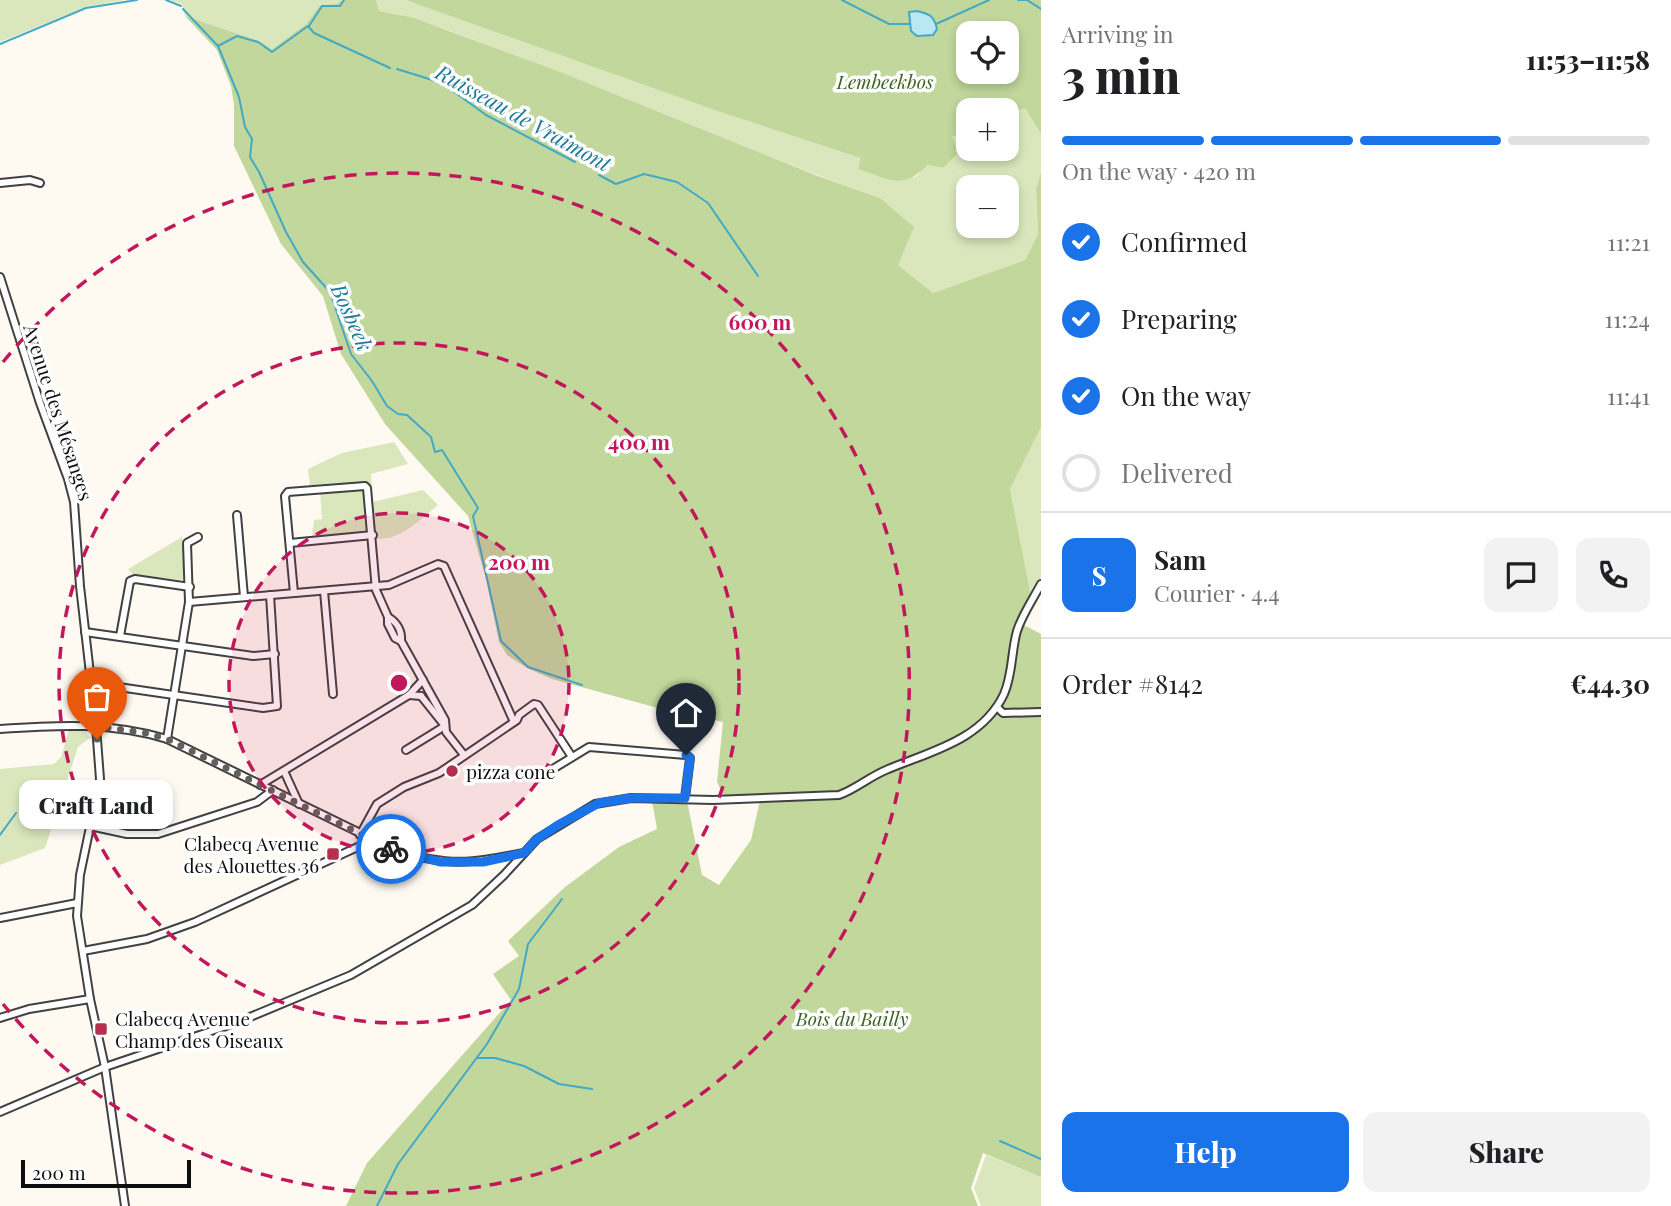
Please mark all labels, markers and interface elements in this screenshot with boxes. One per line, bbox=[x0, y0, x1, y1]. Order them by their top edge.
text: Arriving in bbox=[1062, 18, 1174, 49]
map controls bbox=[956, 21, 1019, 238]
button: locate bbox=[956, 21, 1019, 84]
text: 11:53–11:58 bbox=[1526, 42, 1650, 77]
text: 3 min bbox=[1062, 44, 1180, 106]
water label: Ruisseau de Vraimont bbox=[430, 57, 617, 177]
park label: Lembeekbos bbox=[836, 68, 933, 94]
button: + bbox=[956, 98, 1019, 161]
text: On the way · 420 m bbox=[1062, 155, 1256, 186]
button: − bbox=[956, 175, 1019, 238]
icon: check bbox=[1062, 223, 1100, 261]
text: Confirmed bbox=[1121, 224, 1248, 259]
text: 11:21 bbox=[1607, 226, 1650, 257]
water label: Bosbeek bbox=[325, 278, 380, 355]
icon: check bbox=[1062, 300, 1100, 338]
text: Preparing bbox=[1121, 301, 1237, 336]
text: 11:24 bbox=[1604, 303, 1650, 334]
text: 600 m bbox=[729, 307, 791, 335]
street label: Avenue des Mésanges bbox=[18, 319, 100, 504]
icon: check bbox=[1062, 377, 1100, 415]
text: On the way bbox=[1121, 378, 1251, 413]
text: 11:41 bbox=[1607, 380, 1650, 411]
text: 400 m bbox=[608, 427, 670, 455]
text: Delivered bbox=[1121, 455, 1233, 490]
button: chat bbox=[1484, 538, 1558, 612]
button: phone bbox=[1576, 538, 1650, 612]
text: Sam bbox=[1154, 542, 1206, 577]
text: 200 m bbox=[488, 547, 550, 575]
text: S bbox=[1091, 558, 1107, 593]
text: Courier · 4.4 bbox=[1154, 577, 1280, 608]
text: Order #8142 bbox=[1062, 666, 1203, 701]
text: €44.30 bbox=[1570, 666, 1650, 701]
pin bbox=[67, 667, 127, 739]
centre of rings bbox=[387, 671, 411, 695]
icon: bag bbox=[78, 678, 116, 716]
pin bbox=[656, 683, 716, 755]
icon: home bbox=[667, 694, 705, 732]
place label: pizza cone bbox=[466, 758, 555, 784]
marker: pizza cone bbox=[444, 763, 460, 779]
callout: Craft Land bbox=[20, 781, 174, 830]
text: Craft Land bbox=[38, 789, 154, 820]
courier bbox=[356, 814, 426, 884]
place label: Clabecq Avenue des Alouettes 36 bbox=[184, 830, 319, 878]
icon: bike bbox=[372, 830, 410, 868]
marker: Clabecq Avenue des Alouettes 36 bbox=[325, 846, 341, 862]
place label: Clabecq Avenue Champ des Oiseaux bbox=[115, 1005, 283, 1053]
park label: Bois du Bailly bbox=[795, 1005, 908, 1031]
marker: Clabecq Avenue Champ des Oiseaux bbox=[93, 1021, 109, 1037]
button: Help bbox=[1062, 1112, 1349, 1192]
button: Share bbox=[1363, 1112, 1650, 1192]
scale bar bbox=[21, 1157, 191, 1189]
text: 200 m bbox=[32, 1159, 86, 1185]

